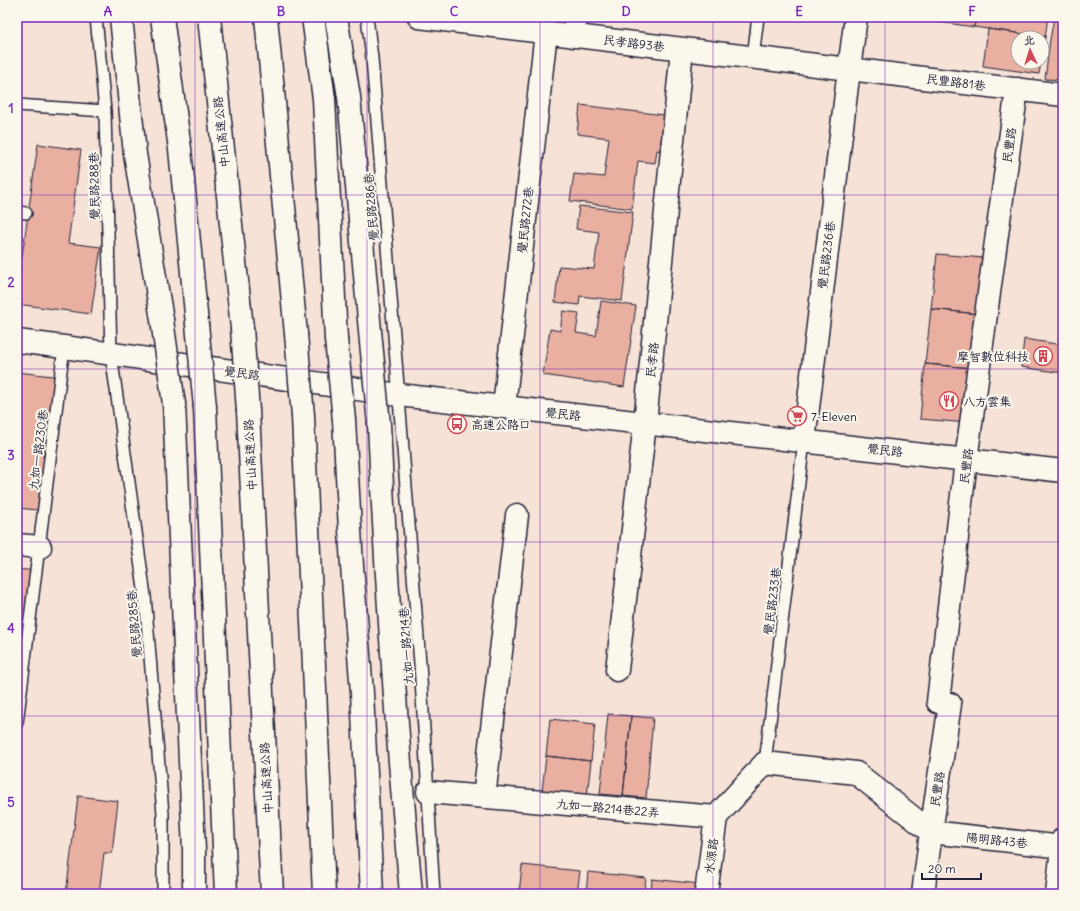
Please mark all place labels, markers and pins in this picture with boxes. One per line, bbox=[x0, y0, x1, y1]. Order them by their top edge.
building icon: 摩智數位科技 bbox=[1032, 345, 1054, 367]
place label: 摩智數位科技 bbox=[957, 349, 1029, 364]
restaurant icon: 八方雲集 bbox=[938, 390, 960, 412]
place label: 八方雲集 bbox=[963, 394, 1012, 409]
supermarket icon: 7-Eleven bbox=[786, 405, 808, 427]
place label: 7-Eleven bbox=[811, 409, 857, 424]
bus stop icon: 高速公路口 bbox=[446, 413, 468, 435]
place label: 高速公路口 bbox=[471, 417, 531, 432]

